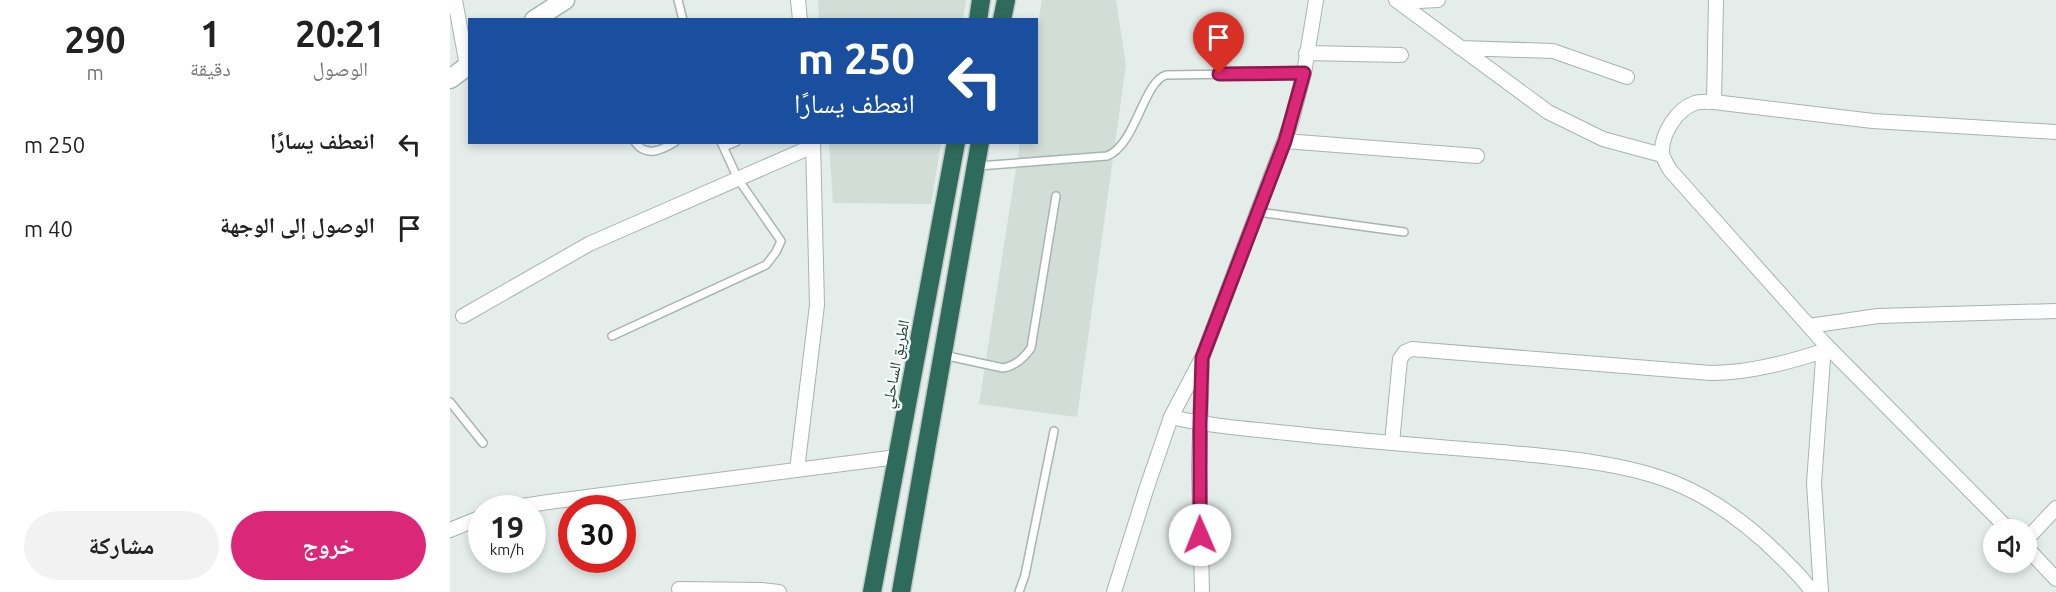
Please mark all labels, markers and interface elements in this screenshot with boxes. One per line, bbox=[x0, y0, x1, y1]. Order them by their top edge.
pin bbox=[1193, 12, 1244, 74]
text: 1 bbox=[200, 13, 221, 54]
text: 20:21 bbox=[295, 13, 385, 54]
text: 290 bbox=[65, 19, 126, 60]
icon: arrive bbox=[1202, 21, 1235, 54]
text: 250 m bbox=[798, 35, 915, 82]
icon: left bbox=[936, 42, 1014, 120]
text: دقيقة bbox=[190, 57, 231, 80]
text: الوصول bbox=[313, 57, 368, 80]
text: m bbox=[86, 61, 104, 84]
text: انعطف يسارًا bbox=[794, 88, 915, 118]
text: انعطف يسارًا bbox=[270, 128, 375, 153]
icon: left bbox=[393, 128, 426, 161]
text: 250 m bbox=[24, 132, 85, 157]
text: الوصول إلى الوجهة bbox=[220, 212, 375, 237]
icon: arrive bbox=[393, 212, 426, 245]
text: 40 m bbox=[24, 216, 73, 241]
street label: الطريق الساحلي bbox=[878, 318, 916, 411]
speed limit sign: 30 bbox=[558, 495, 636, 573]
position arrow bbox=[1168, 503, 1232, 567]
text: 19 bbox=[490, 510, 524, 544]
button: مشاركة bbox=[24, 511, 219, 580]
button: خروج bbox=[231, 511, 426, 580]
map controls bbox=[1983, 519, 2037, 573]
button: sound bbox=[1983, 519, 2037, 573]
text: km/h bbox=[490, 541, 524, 558]

